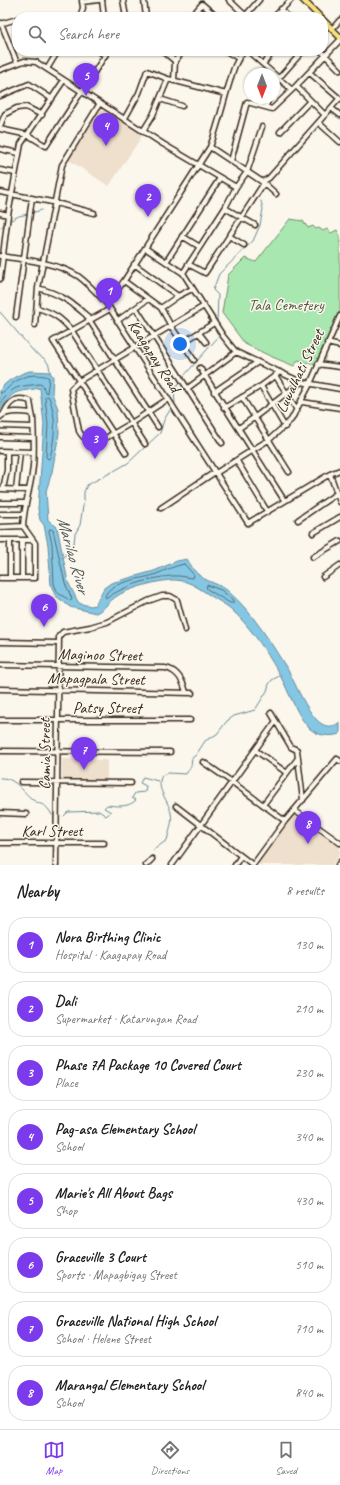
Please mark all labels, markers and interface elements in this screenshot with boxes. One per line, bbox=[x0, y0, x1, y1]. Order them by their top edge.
search box bbox=[12, 12, 328, 56]
icon: search bbox=[26, 23, 48, 45]
text: Search here bbox=[58, 25, 119, 44]
pin: 5 bbox=[73, 63, 99, 96]
north arrow bbox=[244, 68, 280, 104]
pin: 4 bbox=[93, 113, 119, 146]
pin: 2 bbox=[135, 184, 161, 217]
pin: 1 bbox=[96, 278, 122, 311]
park label: Tala Cemetery bbox=[248, 295, 325, 315]
street label: Kaagapay Road bbox=[123, 316, 186, 398]
street label: Luwalhati Street bbox=[271, 325, 329, 416]
your location bbox=[170, 334, 190, 354]
pin: 3 bbox=[82, 426, 108, 459]
water label: Marilao River bbox=[52, 514, 95, 598]
pin: 6 bbox=[31, 594, 57, 627]
street label: Maginoo Street bbox=[58, 644, 144, 666]
street label: Mapagpala Street bbox=[47, 668, 147, 690]
street label: Patsy Street bbox=[73, 698, 144, 718]
street label: Camia Street bbox=[35, 717, 55, 790]
pin: 7 bbox=[71, 737, 97, 770]
pin: 8 bbox=[295, 811, 321, 844]
street label: Karl Street bbox=[21, 821, 84, 841]
text: Nearby bbox=[16, 881, 59, 902]
text: 8 results bbox=[286, 883, 324, 899]
text: Nora Birthing Clinic bbox=[55, 928, 160, 947]
text: 1 bbox=[27, 937, 33, 953]
text: 130 m bbox=[295, 937, 323, 953]
text: Hospital · Kaagapay Road bbox=[55, 947, 166, 963]
text: Dali bbox=[55, 992, 76, 1011]
text: 2 bbox=[27, 1001, 33, 1017]
text: 210 m bbox=[295, 1001, 323, 1017]
text: Supermarket · Katarungan Road bbox=[55, 1011, 197, 1027]
text: Phase 7A Package 10 Covered Court bbox=[55, 1056, 241, 1075]
text: 3 bbox=[27, 1065, 33, 1081]
text: 230 m bbox=[295, 1065, 323, 1081]
text: Place bbox=[55, 1075, 78, 1091]
text: Pag-asa Elementary School bbox=[55, 1120, 195, 1139]
text: 4 bbox=[27, 1129, 33, 1145]
text: 340 m bbox=[295, 1129, 323, 1145]
text: School bbox=[55, 1139, 83, 1155]
text: Marie's All About Bags bbox=[55, 1184, 172, 1203]
text: 5 bbox=[27, 1193, 33, 1209]
text: 430 m bbox=[295, 1193, 323, 1209]
text: Shop bbox=[55, 1203, 77, 1219]
text: Graceville 3 Court bbox=[55, 1248, 146, 1267]
text: 6 bbox=[27, 1257, 33, 1273]
text: 510 m bbox=[295, 1257, 323, 1273]
text: Sports · Mapagbigay Street bbox=[55, 1267, 177, 1283]
text: Graceville National High School bbox=[55, 1312, 216, 1331]
text: 7 bbox=[27, 1321, 33, 1337]
text: 710 m bbox=[295, 1321, 323, 1337]
text: School · Helene Street bbox=[55, 1331, 151, 1347]
text: Marangal Elementary School bbox=[55, 1376, 204, 1395]
text: 8 bbox=[27, 1385, 33, 1401]
text: 840 m bbox=[295, 1385, 323, 1401]
text: School bbox=[55, 1395, 83, 1411]
tab: Map bbox=[43, 1439, 65, 1477]
tab: Directions bbox=[151, 1439, 189, 1477]
tab: Saved bbox=[275, 1439, 297, 1477]

